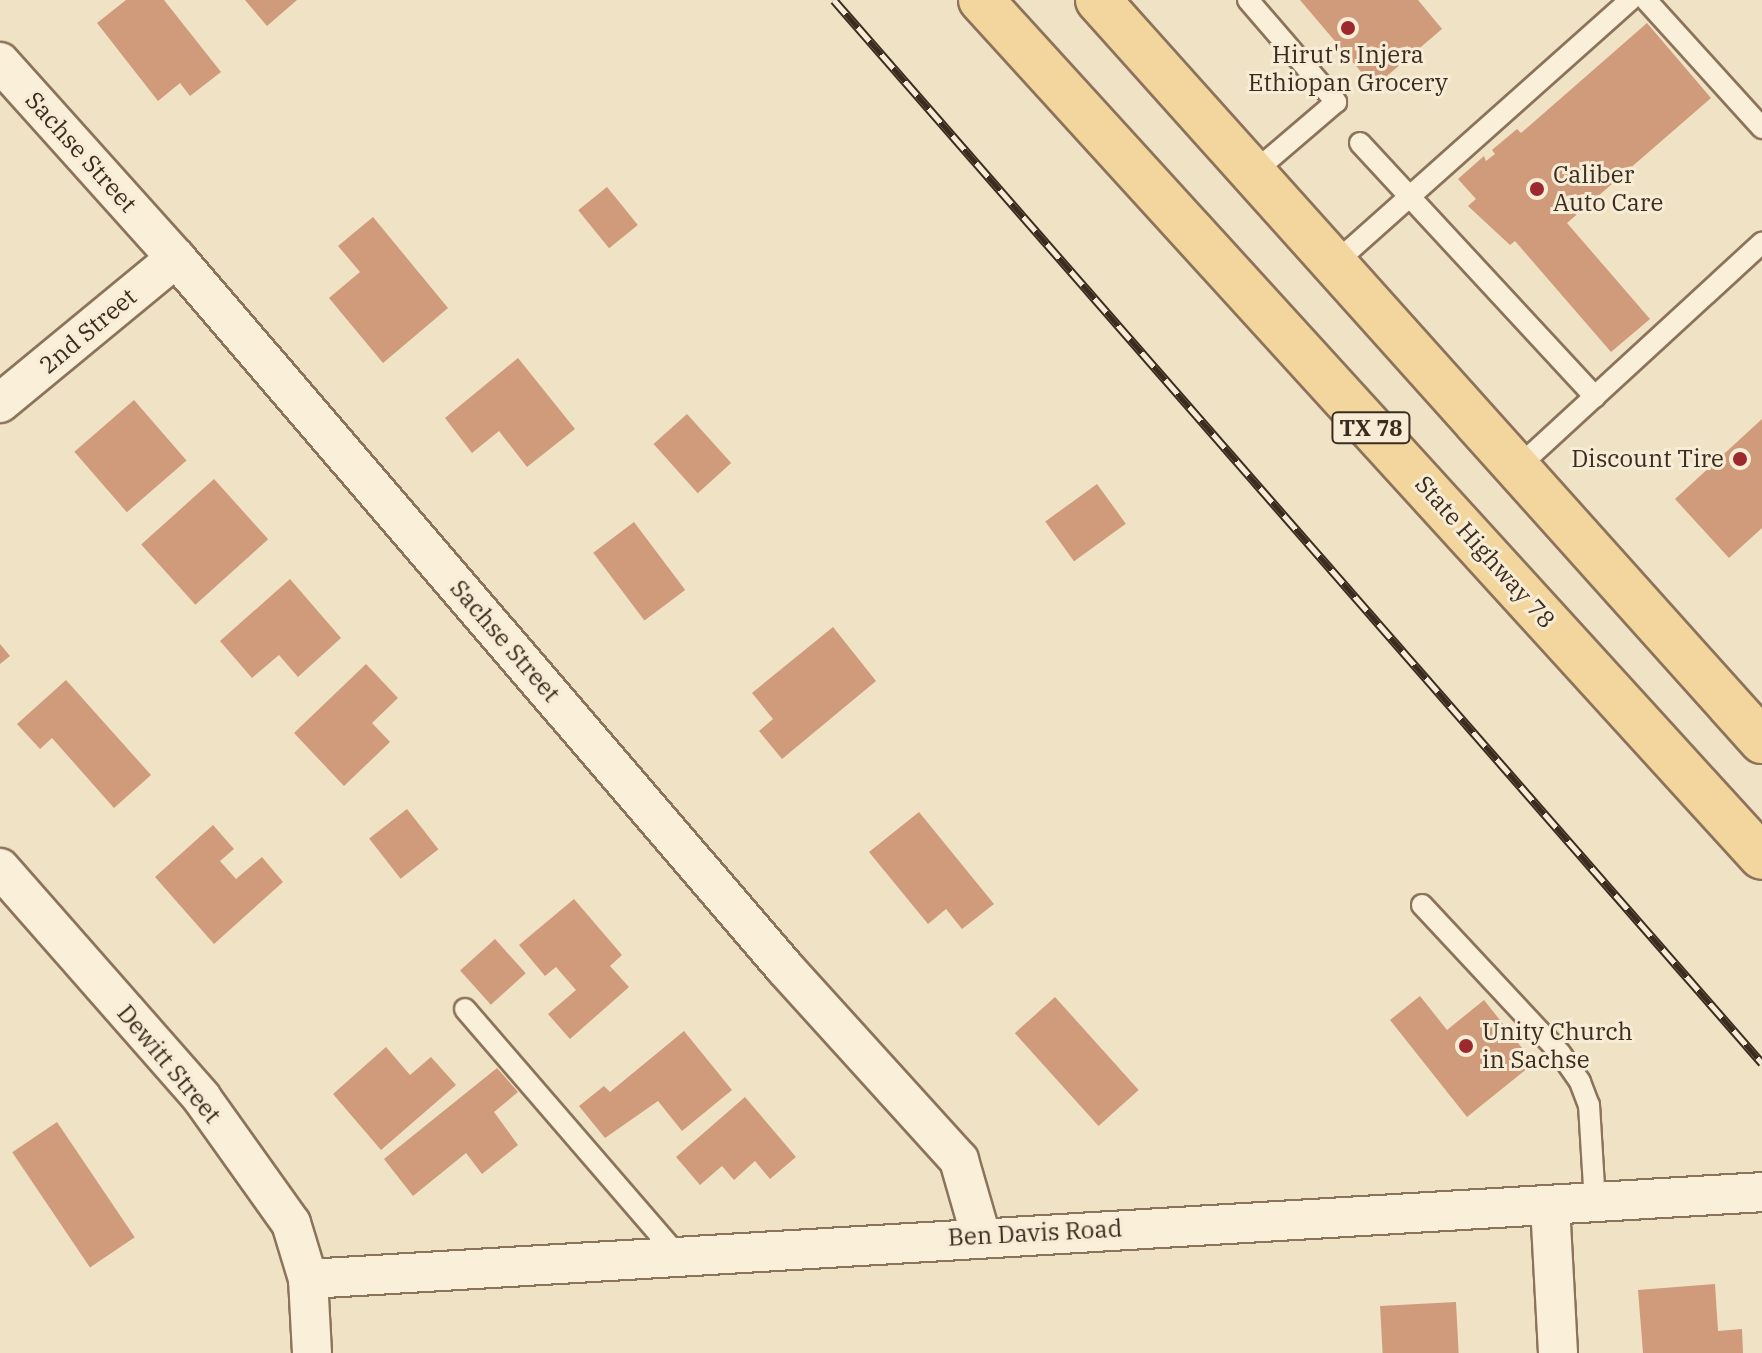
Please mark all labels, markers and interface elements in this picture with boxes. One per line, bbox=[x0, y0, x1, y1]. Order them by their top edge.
marker: Hirut's Injera Ethiopan Grocery bbox=[1339, 19, 1357, 37]
place label: Hirut's Injera Ethiopan Grocery bbox=[1248, 41, 1448, 97]
street label: Sachse Street bbox=[19, 86, 143, 218]
place label: Caliber Auto Care bbox=[1553, 161, 1663, 217]
marker: Caliber Auto Care bbox=[1528, 180, 1546, 198]
street label: 2nd Street bbox=[34, 282, 142, 380]
road number: TX 78 bbox=[1331, 410, 1411, 446]
place label: Discount Tire bbox=[1571, 445, 1724, 473]
marker: Discount Tire bbox=[1731, 450, 1749, 468]
street label: State Highway 78 bbox=[1409, 470, 1561, 634]
street label: Sachse Street bbox=[444, 574, 566, 708]
street label: Dewitt Street bbox=[111, 999, 227, 1129]
place label: Unity Church in Sachse bbox=[1482, 1018, 1633, 1074]
marker: Unity Church in Sachse bbox=[1457, 1037, 1475, 1055]
street label: Ben Davis Road bbox=[947, 1214, 1123, 1252]

